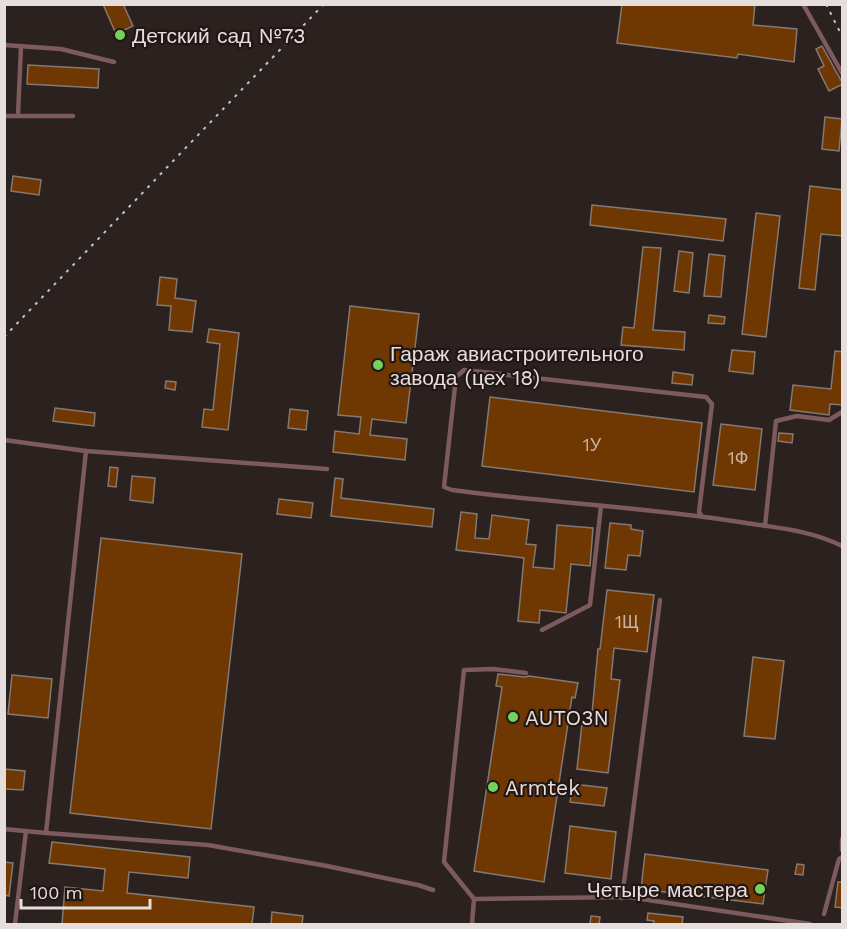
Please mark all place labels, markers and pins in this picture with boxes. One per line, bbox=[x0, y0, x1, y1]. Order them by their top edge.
place label: Детский сад №73 bbox=[132, 23, 306, 48]
marker: Детский сад №73 bbox=[113, 28, 127, 42]
place label: Гараж авиастроительного завода (цех 18) bbox=[390, 341, 644, 390]
marker: Гараж авиастроительного завода (цех 18) bbox=[371, 358, 385, 372]
place label: AUTO3N bbox=[525, 705, 609, 730]
marker: AUTO3N bbox=[506, 710, 520, 724]
place label: Armtek bbox=[505, 775, 580, 800]
marker: Armtek bbox=[486, 780, 500, 794]
place label: Четыре мастера bbox=[587, 877, 748, 902]
marker: Четыре мастера bbox=[753, 882, 767, 896]

